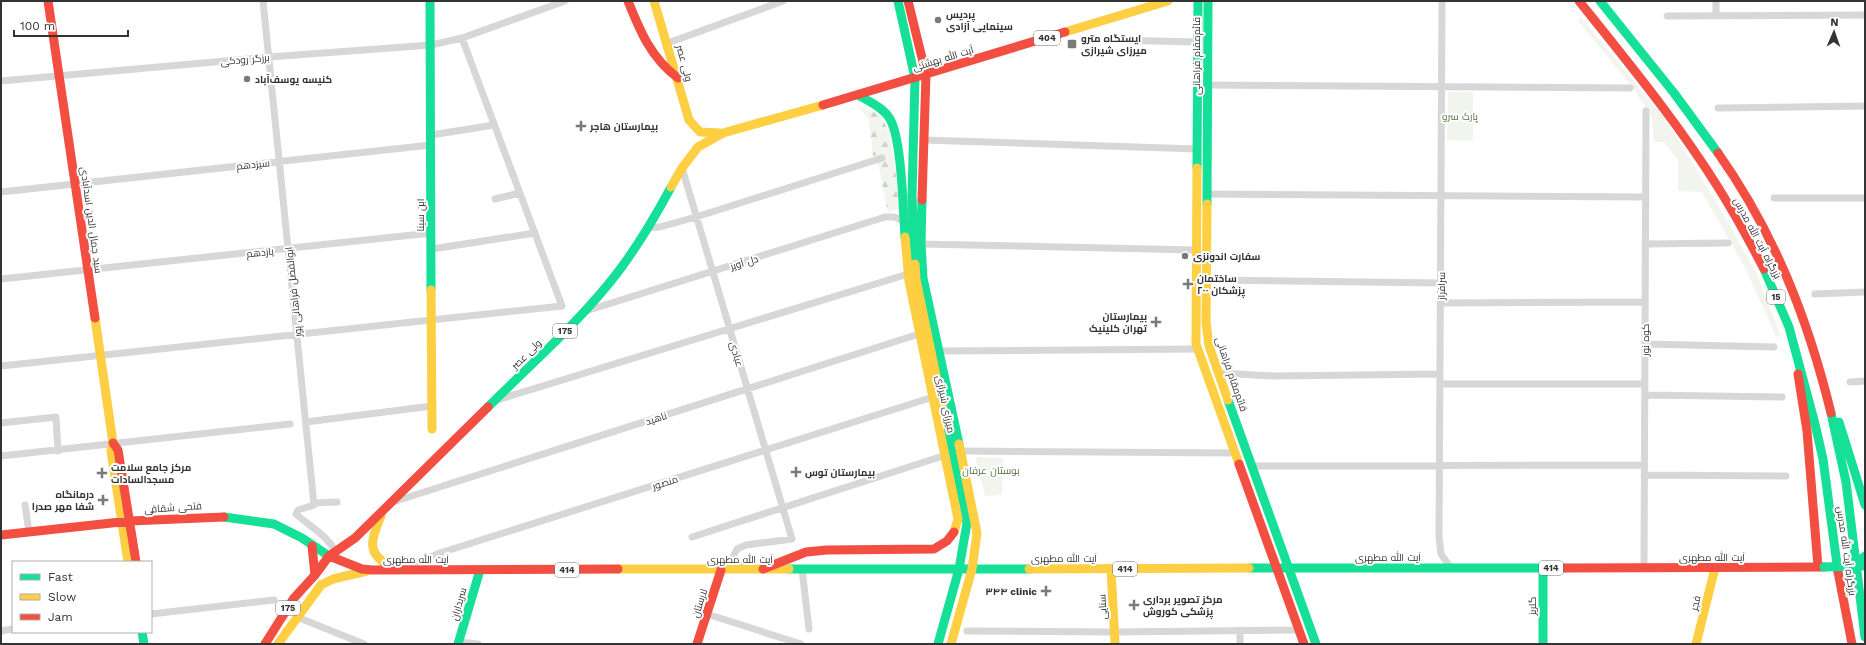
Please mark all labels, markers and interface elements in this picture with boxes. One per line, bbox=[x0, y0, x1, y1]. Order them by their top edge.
place label: پردیس سینمایی آزادی bbox=[946, 9, 1013, 33]
scale bar bbox=[14, 12, 128, 38]
north arrow bbox=[1814, 12, 1854, 52]
marker: پردیس سینمایی آزادی bbox=[933, 15, 943, 25]
text: N bbox=[1830, 16, 1839, 29]
street label: قائم‌مقام فراهانی bbox=[1191, 17, 1204, 95]
text: 100 m bbox=[20, 19, 55, 33]
road number: 404 bbox=[1034, 31, 1060, 45]
place label: ایستگاه مترو میرزای شیرازی bbox=[1081, 33, 1147, 57]
marker: ایستگاه مترو میرزای شیرازی bbox=[1066, 38, 1078, 50]
street label: آیت الله بهشتی bbox=[911, 42, 976, 74]
street label: ولی عصر bbox=[673, 43, 695, 83]
street label: برزگر رودکی bbox=[220, 52, 270, 68]
marker: کنیسه یوسف‌آباد bbox=[242, 74, 252, 84]
place label: کنیسه یوسف‌آباد bbox=[255, 74, 332, 86]
park label: پارک سرو bbox=[1442, 111, 1478, 123]
marker: بیمارستان هاجر bbox=[575, 120, 587, 132]
place label: بیمارستان هاجر bbox=[589, 121, 658, 133]
street label: سیزدهم bbox=[236, 157, 271, 174]
street label: سید جمال الدین اسدآبادی bbox=[78, 166, 104, 274]
street label: بزرگراه آیت الله مدرس bbox=[1731, 195, 1785, 281]
street label: ابن سینا bbox=[415, 199, 427, 231]
street label: یازدهم bbox=[246, 246, 275, 261]
street label: ابوالفضل فراهانی پور bbox=[283, 246, 305, 339]
marker: سفارت اندونزی bbox=[1180, 251, 1190, 261]
place label: سفارت اندونزی bbox=[1193, 251, 1260, 263]
street label: دل آویز bbox=[728, 253, 760, 273]
street label: سرافراز bbox=[1436, 272, 1447, 301]
place label: ساختمان پزشکان ۲۰۰ bbox=[1197, 273, 1245, 298]
marker: ساختمان پزشکان ۲۰۰ bbox=[1182, 278, 1194, 290]
road number: 15 bbox=[1767, 290, 1785, 304]
place label: بیمارستان تهران کلینیک bbox=[1089, 311, 1147, 335]
marker: بیمارستان تهران کلینیک bbox=[1150, 316, 1162, 328]
road number: 175 bbox=[553, 324, 577, 338]
street label: کوه نور bbox=[1640, 324, 1651, 357]
street label: قائم‌مقام فراهانی bbox=[1212, 336, 1249, 413]
street label: ولی عصر bbox=[508, 337, 544, 373]
street label: عبادی bbox=[727, 340, 745, 368]
street label: میرزای شیرازی bbox=[933, 374, 957, 434]
street label: ناهید bbox=[644, 410, 668, 427]
place label: مرکز جامع سلامت مسجدالسادات bbox=[111, 462, 191, 486]
park label: بوستان عرفان bbox=[962, 465, 1020, 477]
marker: بیمارستان توس bbox=[790, 466, 802, 478]
marker: مرکز جامع سلامت مسجدالسادات bbox=[96, 467, 108, 479]
place label: بیمارستان توس bbox=[805, 467, 875, 479]
street label: منصور bbox=[650, 473, 679, 492]
place label: درمانگاه شفا مهر صدرا bbox=[32, 489, 94, 513]
marker: درمانگاه شفا مهر صدرا bbox=[97, 494, 109, 506]
street label: فتحی شقاقی bbox=[144, 500, 202, 516]
street label: بزرگراه آیت الله مدرس bbox=[1834, 505, 1860, 597]
street label: آیت الله مطهری bbox=[1355, 550, 1421, 564]
street label: آیت الله مطهری bbox=[1679, 550, 1745, 564]
street label: آیت الله مطهری bbox=[1031, 551, 1097, 565]
street label: آیت الله مطهری bbox=[383, 552, 449, 566]
street label: آیت الله مطهری bbox=[707, 552, 773, 566]
legend bbox=[12, 561, 152, 633]
road number: 414 bbox=[1539, 561, 1563, 575]
road number: 414 bbox=[1113, 562, 1137, 576]
road number: 414 bbox=[555, 563, 579, 577]
text: Fast bbox=[48, 570, 73, 584]
marker: ۳۴۴ clinic bbox=[1040, 585, 1052, 597]
street label: سربداران bbox=[449, 586, 469, 622]
place label: ۳۴۴ clinic bbox=[985, 586, 1037, 597]
street label: لارستان bbox=[690, 587, 710, 619]
text: Slow bbox=[48, 590, 76, 604]
street label: سنایی bbox=[1096, 594, 1110, 620]
place label: مرکز تصویر برداری پزشکی کوروش bbox=[1143, 594, 1223, 619]
street label: فجر bbox=[1688, 594, 1703, 613]
street label: گلریز bbox=[1527, 597, 1538, 616]
marker: مرکز تصویر برداری پزشکی کوروش bbox=[1128, 599, 1140, 611]
road number: 175 bbox=[276, 601, 300, 615]
text: Jam bbox=[48, 610, 73, 624]

